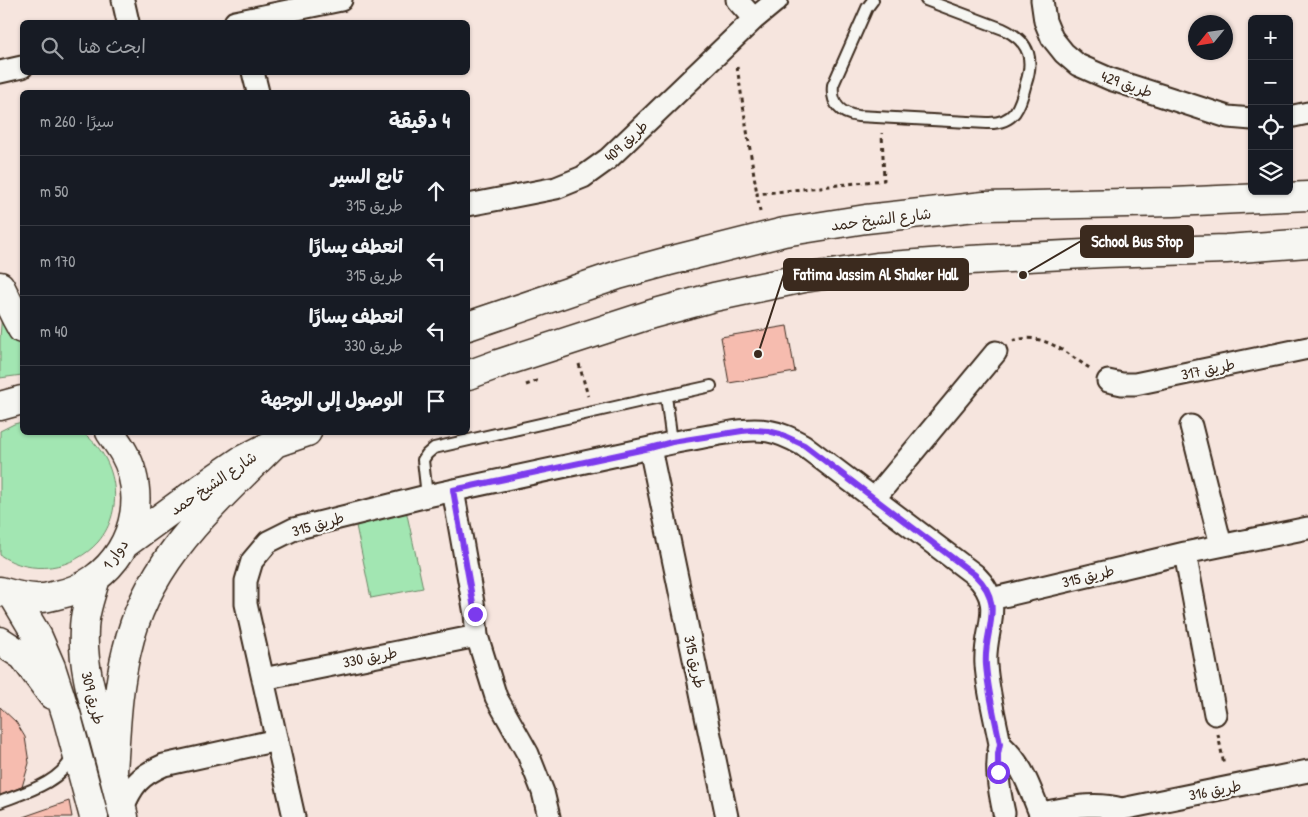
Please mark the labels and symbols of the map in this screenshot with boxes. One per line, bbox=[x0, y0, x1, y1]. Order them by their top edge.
north arrow bbox=[1188, 15, 1233, 60]
street label: طريق 429 bbox=[1098, 65, 1156, 103]
street label: طريق 409 bbox=[600, 115, 652, 167]
street label: شارع الشيخ حمد bbox=[830, 202, 932, 236]
callout: School Bus Stop bbox=[1081, 226, 1193, 257]
text: School Bus Stop bbox=[1091, 230, 1183, 253]
callout: Fatima Jassim Al Shaker Hall bbox=[784, 259, 968, 290]
text: Fatima Jassim Al Shaker Hall bbox=[793, 263, 959, 285]
street label: طريق 317 bbox=[1179, 353, 1237, 385]
street label: شارع الشيخ حمد bbox=[165, 446, 261, 520]
street label: طريق 315 bbox=[289, 507, 347, 541]
street label: دوار 1 bbox=[97, 535, 133, 573]
street label: طريق 315 bbox=[1060, 559, 1116, 593]
route end bbox=[464, 603, 487, 626]
street label: طريق 315 bbox=[679, 634, 711, 690]
street label: طريق 330 bbox=[341, 641, 399, 673]
street label: طريق 309 bbox=[76, 669, 110, 727]
route start bbox=[987, 761, 1010, 784]
street label: طريق 316 bbox=[1187, 775, 1243, 805]

